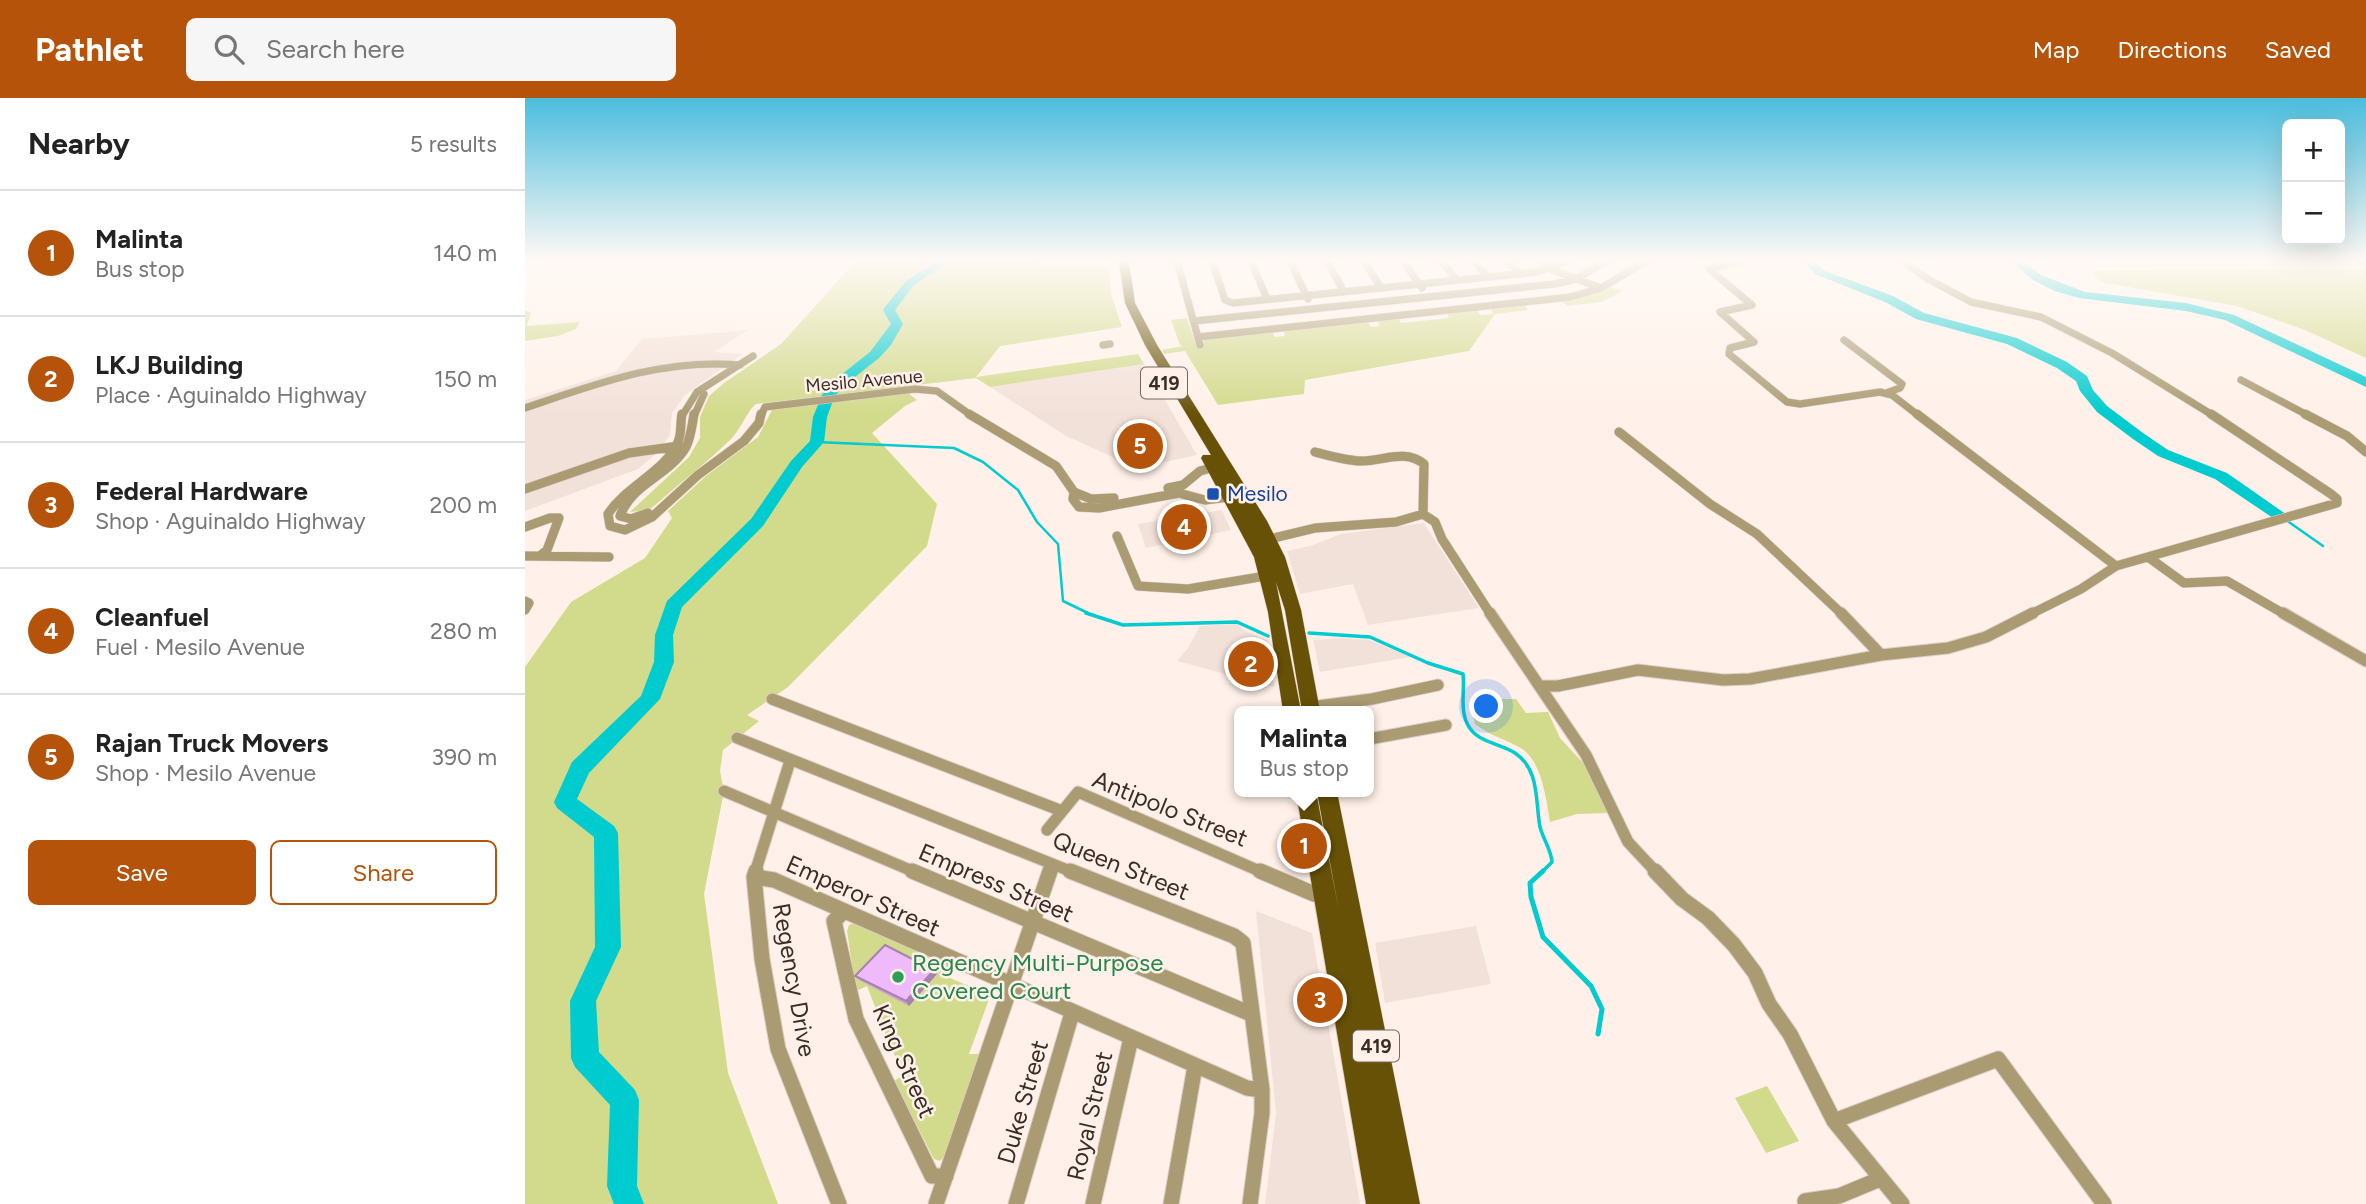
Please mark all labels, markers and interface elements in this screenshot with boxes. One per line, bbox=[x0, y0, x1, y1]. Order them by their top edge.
search box bbox=[186, 18, 676, 81]
text: Pathlet bbox=[35, 30, 144, 69]
icon: search bbox=[210, 30, 248, 68]
text: Search here bbox=[266, 33, 405, 65]
text: Map bbox=[2033, 35, 2079, 64]
text: Directions bbox=[2117, 35, 2227, 64]
text: Saved bbox=[2265, 35, 2331, 64]
map controls bbox=[2282, 119, 2345, 245]
button: + bbox=[2282, 119, 2345, 182]
text: Nearby bbox=[28, 125, 130, 162]
text: 5 results bbox=[410, 130, 497, 158]
button: − bbox=[2282, 182, 2345, 245]
text: Malinta bbox=[95, 223, 183, 255]
text: 1 bbox=[46, 239, 56, 267]
text: 140 m bbox=[433, 239, 497, 267]
text: Bus stop bbox=[95, 255, 185, 283]
text: LKJ Building bbox=[95, 349, 243, 381]
text: 2 bbox=[44, 365, 58, 393]
text: 150 m bbox=[434, 365, 497, 393]
street label: Mesilo Avenue bbox=[805, 365, 924, 397]
road number: 419 bbox=[1141, 368, 1187, 398]
text: Place · Aguinaldo Highway bbox=[95, 381, 367, 409]
pin: 5 bbox=[1117, 420, 1163, 472]
text: Federal Hardware bbox=[95, 475, 308, 507]
place label: Mesilo bbox=[1227, 481, 1288, 506]
marker: Mesilo bbox=[1205, 486, 1221, 502]
text: 3 bbox=[45, 491, 57, 519]
text: 200 m bbox=[429, 491, 497, 519]
pin: 4 bbox=[1161, 501, 1207, 553]
text: Shop · Aguinaldo Highway bbox=[95, 507, 366, 535]
text: Cleanfuel bbox=[95, 601, 209, 633]
text: 4 bbox=[44, 617, 58, 645]
text: 280 m bbox=[430, 617, 497, 645]
text: Fuel · Mesilo Avenue bbox=[95, 633, 305, 661]
pin: 2 bbox=[1228, 638, 1274, 690]
your location bbox=[1469, 689, 1503, 723]
popup bbox=[1234, 706, 1374, 797]
text: Malinta bbox=[1259, 722, 1347, 754]
text: Rajan Truck Movers bbox=[95, 727, 328, 759]
text: 5 bbox=[44, 743, 58, 771]
text: 390 m bbox=[431, 743, 497, 771]
text: Bus stop bbox=[1259, 754, 1349, 782]
text: Shop · Mesilo Avenue bbox=[95, 759, 316, 787]
street label: Antipolo Street bbox=[1088, 764, 1252, 853]
pin: 1 bbox=[1281, 820, 1327, 872]
street label: Queen Street bbox=[1049, 825, 1194, 906]
street label: Empress Street bbox=[914, 837, 1078, 928]
button: Save bbox=[28, 840, 256, 905]
button: Share bbox=[270, 840, 497, 905]
street label: Emperor Street bbox=[782, 849, 945, 942]
street label: Regency Drive bbox=[767, 901, 822, 1059]
place label: Regency Multi-Purpose Covered Court bbox=[912, 948, 1163, 1005]
marker: Regency Multi-Purpose Covered Court bbox=[890, 969, 906, 985]
pin: 3 bbox=[1297, 974, 1343, 1026]
street label: King Street bbox=[867, 1000, 942, 1122]
road number: 419 bbox=[1353, 1030, 1399, 1062]
street label: Duke Street bbox=[991, 1037, 1054, 1167]
street label: Royal Street bbox=[1061, 1049, 1118, 1183]

